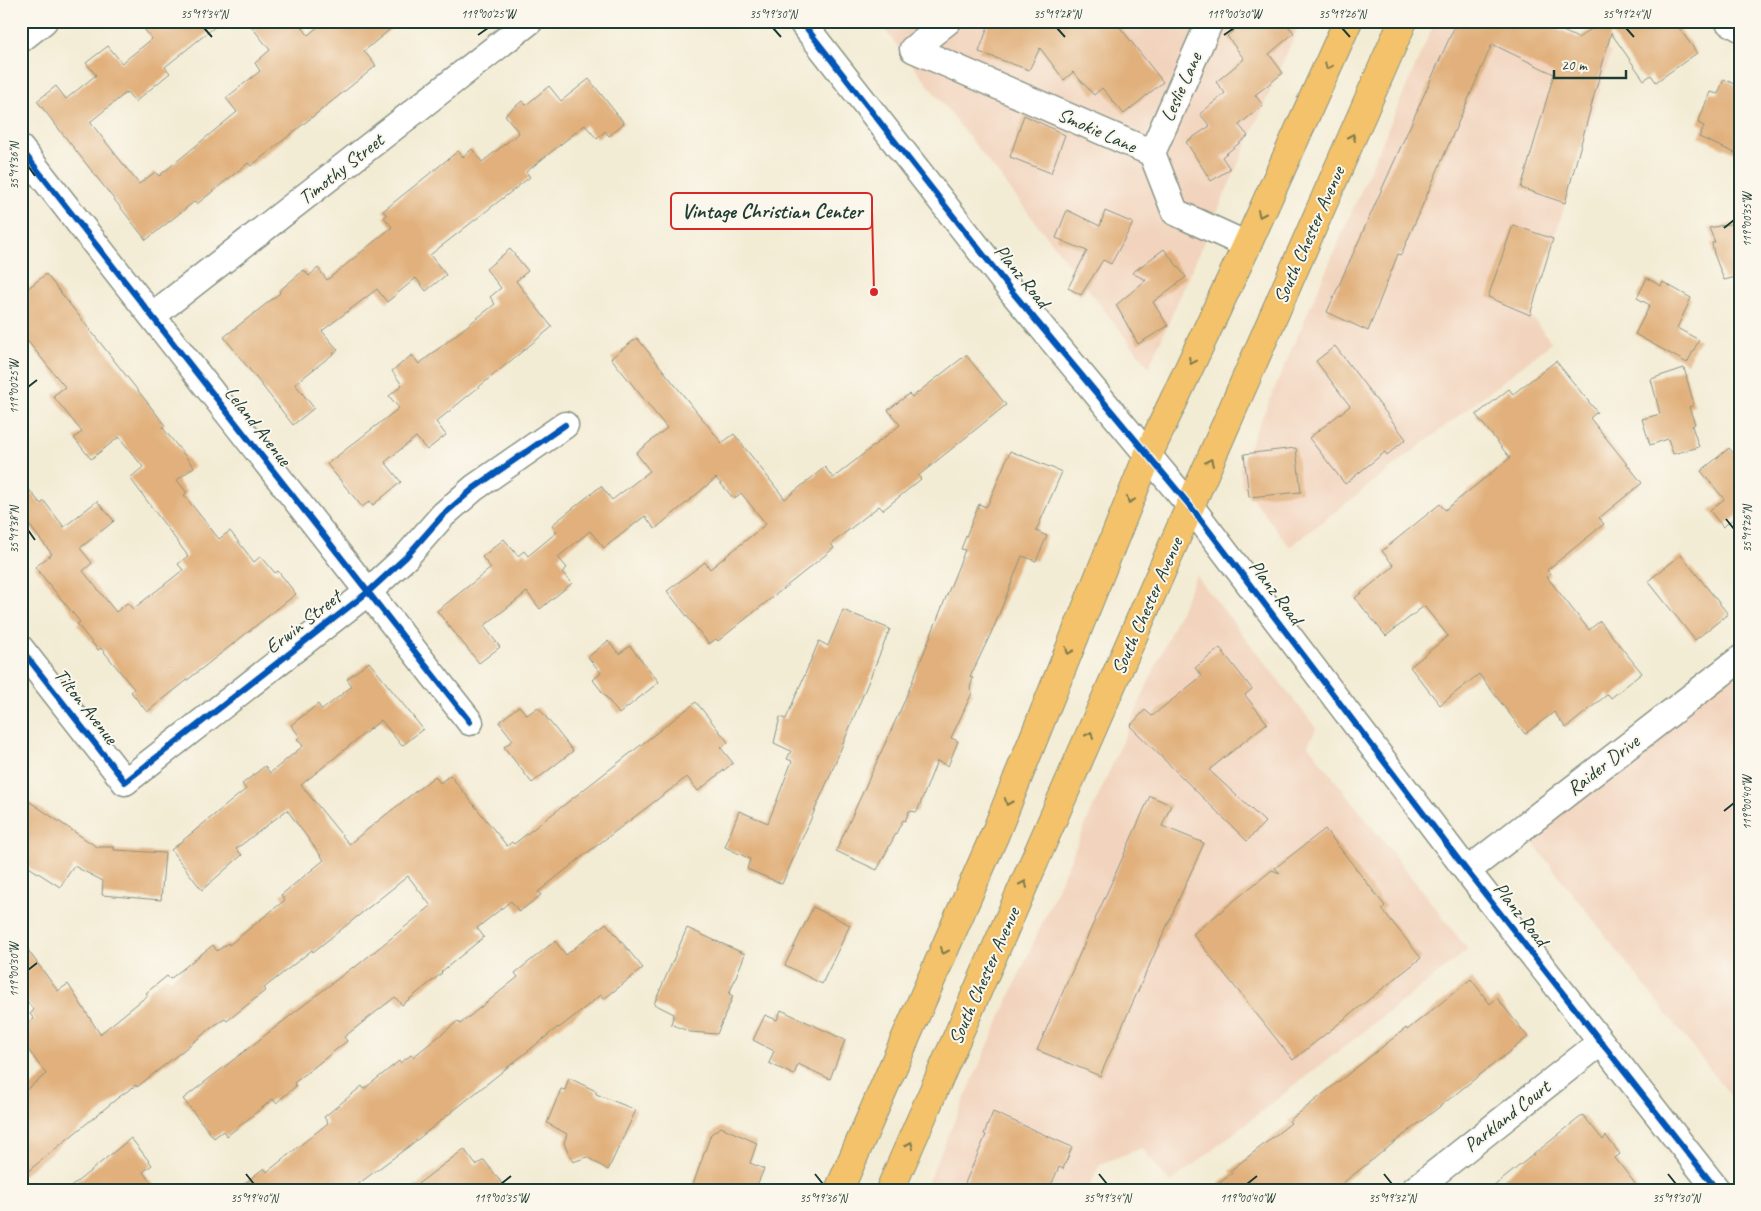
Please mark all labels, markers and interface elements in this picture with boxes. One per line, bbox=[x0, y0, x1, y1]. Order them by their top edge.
text: 35°19'34"N bbox=[180, 6, 229, 22]
text: 119°00'25"W bbox=[461, 6, 517, 22]
text: 35°19'30"N bbox=[749, 6, 798, 22]
text: 35°19'28"N bbox=[1033, 6, 1082, 22]
text: 119°00'30"W bbox=[1207, 6, 1263, 22]
text: 35°19'26"N bbox=[1318, 6, 1367, 22]
text: 35°19'24"N bbox=[1602, 6, 1651, 22]
street label: Leslie Lane bbox=[1155, 47, 1208, 125]
scale bar bbox=[1554, 48, 1626, 80]
text: 20 m bbox=[1561, 56, 1588, 75]
one-way arrow bbox=[1323, 61, 1334, 70]
street label: Smokie Lane bbox=[1054, 102, 1142, 159]
street label: Timothy Street bbox=[293, 126, 391, 210]
one-way arrow bbox=[1345, 133, 1356, 142]
text: 35°19'36"N bbox=[6, 141, 22, 190]
street label: South Chester Avenue bbox=[1268, 161, 1351, 308]
text: 119°00'35"W bbox=[1739, 191, 1755, 247]
callout: Vintage Christian Center bbox=[671, 193, 872, 229]
text: Vintage Christian Center bbox=[681, 198, 865, 224]
one-way arrow bbox=[1257, 209, 1267, 218]
street label: Planz Road bbox=[989, 239, 1057, 315]
one-way arrow bbox=[1188, 356, 1199, 365]
text: 119°00'25"W bbox=[6, 358, 22, 414]
street label: Leland Avenue bbox=[219, 381, 298, 472]
one-way arrow bbox=[1203, 458, 1214, 467]
one-way arrow bbox=[1125, 495, 1136, 504]
text: 35°19'26"N bbox=[1739, 504, 1755, 553]
text: 35°19'38"N bbox=[6, 505, 22, 554]
street label: South Chester Avenue bbox=[1106, 532, 1189, 679]
street label: Planz Road bbox=[1244, 555, 1310, 632]
street label: Erwin Street bbox=[260, 583, 349, 659]
one-way arrow bbox=[1065, 646, 1075, 655]
street label: Tilton Avenue bbox=[49, 663, 124, 750]
street label: Raider Drive bbox=[1562, 728, 1645, 801]
one-way arrow bbox=[1083, 731, 1094, 740]
text: 119°00'40"W bbox=[1739, 774, 1755, 830]
one-way arrow bbox=[1004, 797, 1014, 806]
street label: Planz Road bbox=[1488, 877, 1556, 954]
one-way arrow bbox=[1018, 880, 1029, 889]
street label: South Chester Avenue bbox=[943, 902, 1026, 1049]
text: 119°00'30"W bbox=[6, 941, 22, 997]
one-way arrow bbox=[939, 946, 950, 955]
street label: Parkland Court bbox=[1459, 1073, 1557, 1157]
one-way arrow bbox=[904, 1141, 915, 1150]
text: 35°19'40"N bbox=[230, 1190, 279, 1206]
text: 119°00'35"W bbox=[474, 1190, 530, 1206]
text: 35°19'36"N bbox=[799, 1190, 848, 1206]
text: 35°19'34"N bbox=[1083, 1190, 1132, 1206]
text: 119°00'40"W bbox=[1220, 1190, 1276, 1206]
text: 35°19'32"N bbox=[1368, 1190, 1417, 1206]
text: 35°19'30"N bbox=[1652, 1190, 1701, 1206]

